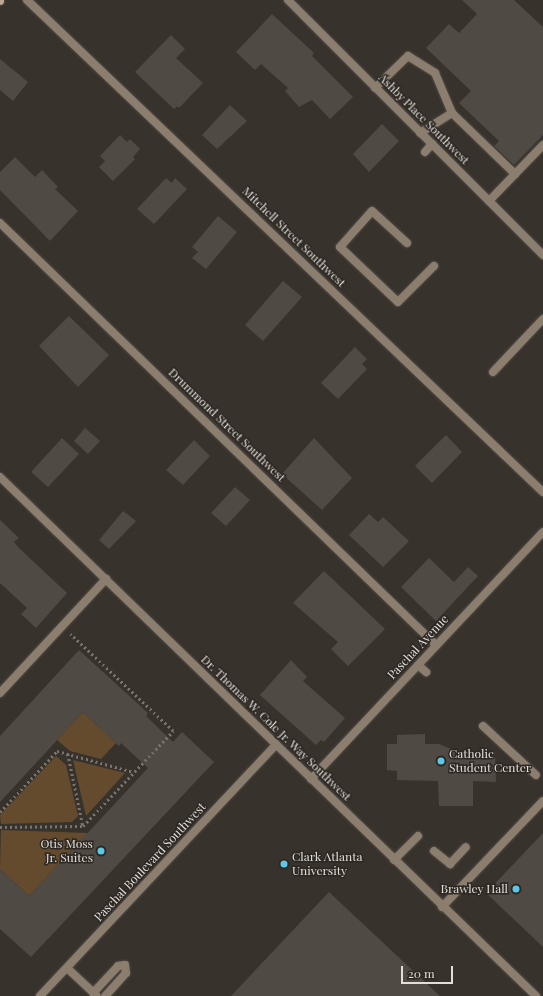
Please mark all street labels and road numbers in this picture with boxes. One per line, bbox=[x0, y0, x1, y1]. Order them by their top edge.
street label: Ashby Place Southwest bbox=[375, 70, 473, 168]
street label: Mitchell Street Southwest bbox=[239, 184, 349, 290]
street label: Drummond Street Southwest bbox=[165, 365, 289, 485]
street label: Paschal Avenue bbox=[384, 612, 452, 682]
street label: Dr. Thomas W. Cole Jr. Way Southwest bbox=[197, 652, 355, 804]
street label: Paschal Boulevard Southwest bbox=[91, 800, 209, 924]

